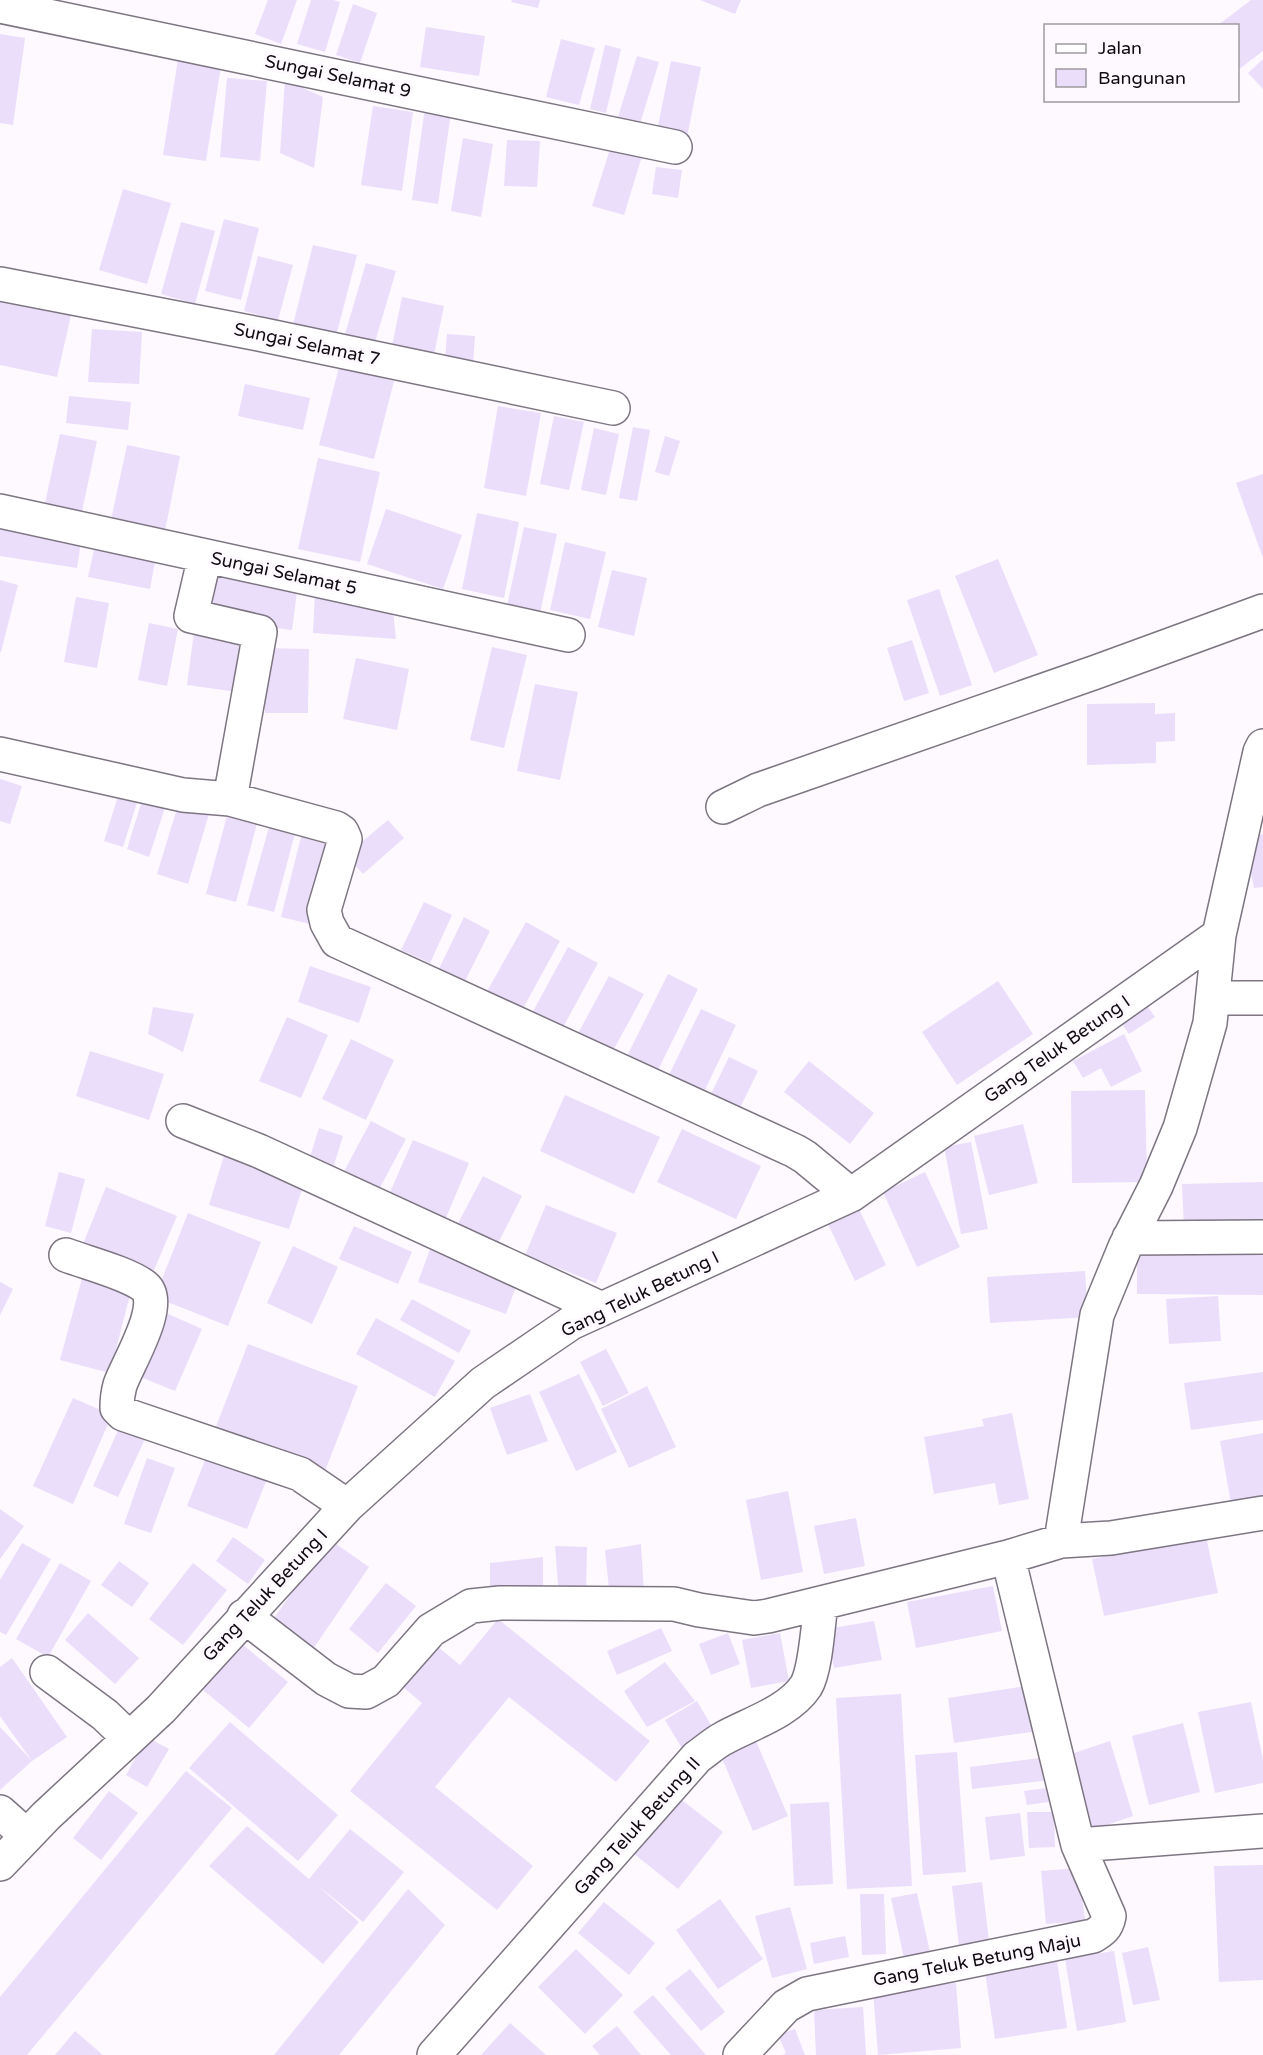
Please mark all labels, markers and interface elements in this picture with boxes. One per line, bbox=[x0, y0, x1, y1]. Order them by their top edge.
legend bbox=[1044, 24, 1239, 102]
text: Jalan bbox=[1098, 37, 1142, 59]
street label: Sungai Selamat 9 bbox=[263, 50, 413, 102]
text: Bangunan bbox=[1098, 67, 1186, 89]
street label: Sungai Selamat 7 bbox=[232, 318, 382, 370]
street label: Sungai Selamat 5 bbox=[209, 547, 359, 599]
street label: Gang Teluk Betung I bbox=[980, 990, 1134, 1108]
street label: Gang Teluk Betung I bbox=[557, 1246, 723, 1342]
street label: Gang Teluk Betung I bbox=[198, 1524, 332, 1666]
street label: Gang Teluk Betung II bbox=[569, 1752, 705, 1900]
street label: Gang Teluk Betung Maju bbox=[871, 1929, 1083, 1991]

